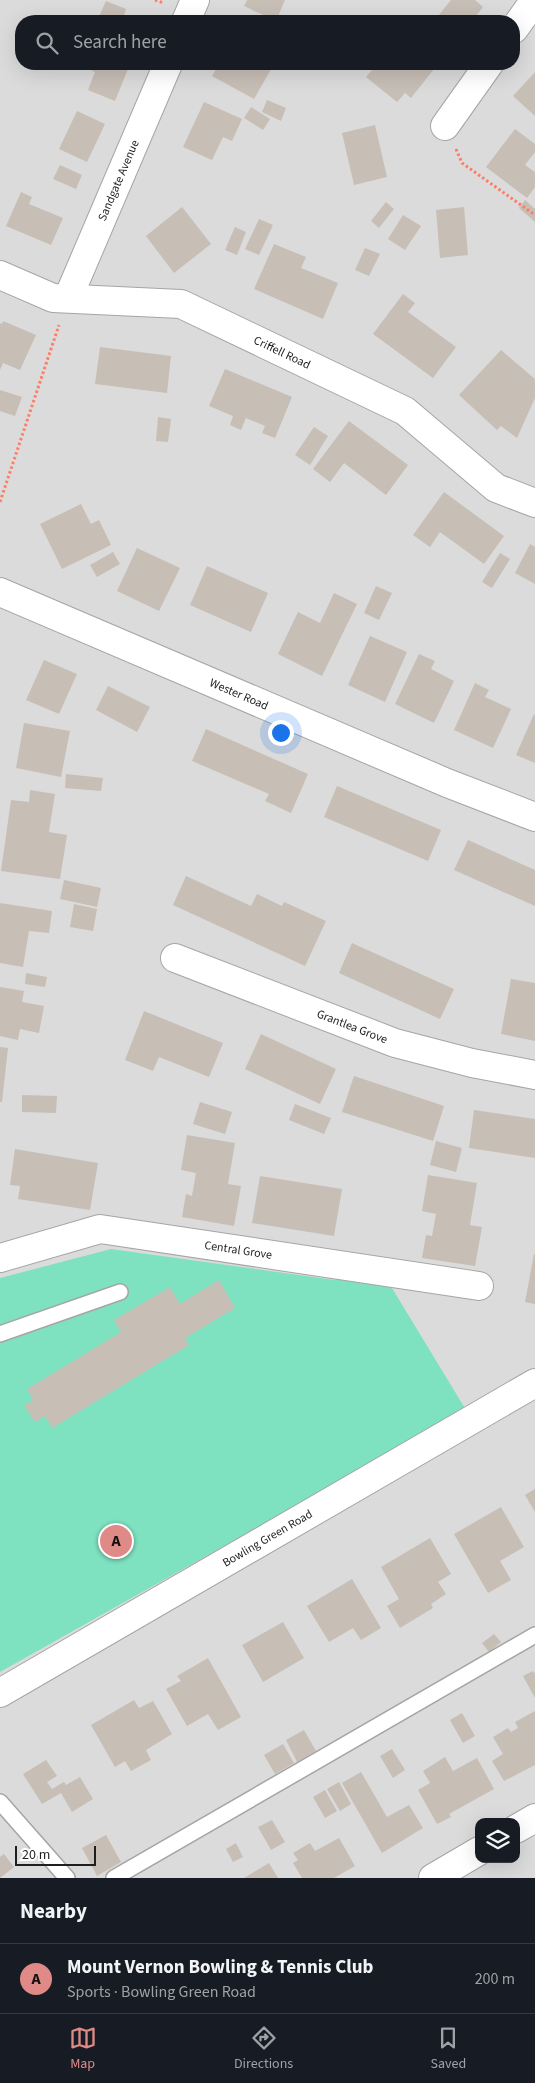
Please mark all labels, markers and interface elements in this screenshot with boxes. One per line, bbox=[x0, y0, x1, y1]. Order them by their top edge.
search box bbox=[15, 15, 520, 70]
icon: search bbox=[33, 29, 61, 57]
text: Search here bbox=[73, 29, 167, 56]
street label: Sandgate Avenue bbox=[93, 137, 143, 224]
street label: Criffell Road bbox=[251, 331, 313, 373]
street label: Wester Road bbox=[207, 674, 271, 714]
your location bbox=[268, 720, 294, 746]
street label: Grantlea Grove bbox=[314, 1005, 390, 1048]
street label: Central Grove bbox=[203, 1236, 273, 1263]
street label: Bowling Green Road bbox=[219, 1505, 315, 1571]
pin: A bbox=[100, 1522, 132, 1560]
map controls bbox=[475, 1818, 520, 1863]
button: layers bbox=[475, 1818, 520, 1863]
scale bar bbox=[15, 1843, 96, 1866]
text: 20 m bbox=[22, 1845, 50, 1865]
text: Nearby bbox=[20, 1896, 87, 1926]
text: Mount Vernon Bowling & Tennis Club bbox=[67, 1954, 373, 1981]
text: A bbox=[31, 1968, 41, 1990]
text: 200 m bbox=[475, 1968, 515, 1990]
text: Sports · Bowling Green Road bbox=[67, 1981, 256, 2003]
tab: Map bbox=[69, 2024, 97, 2074]
tab: Directions bbox=[234, 2024, 293, 2074]
tab: Saved bbox=[431, 2024, 466, 2074]

